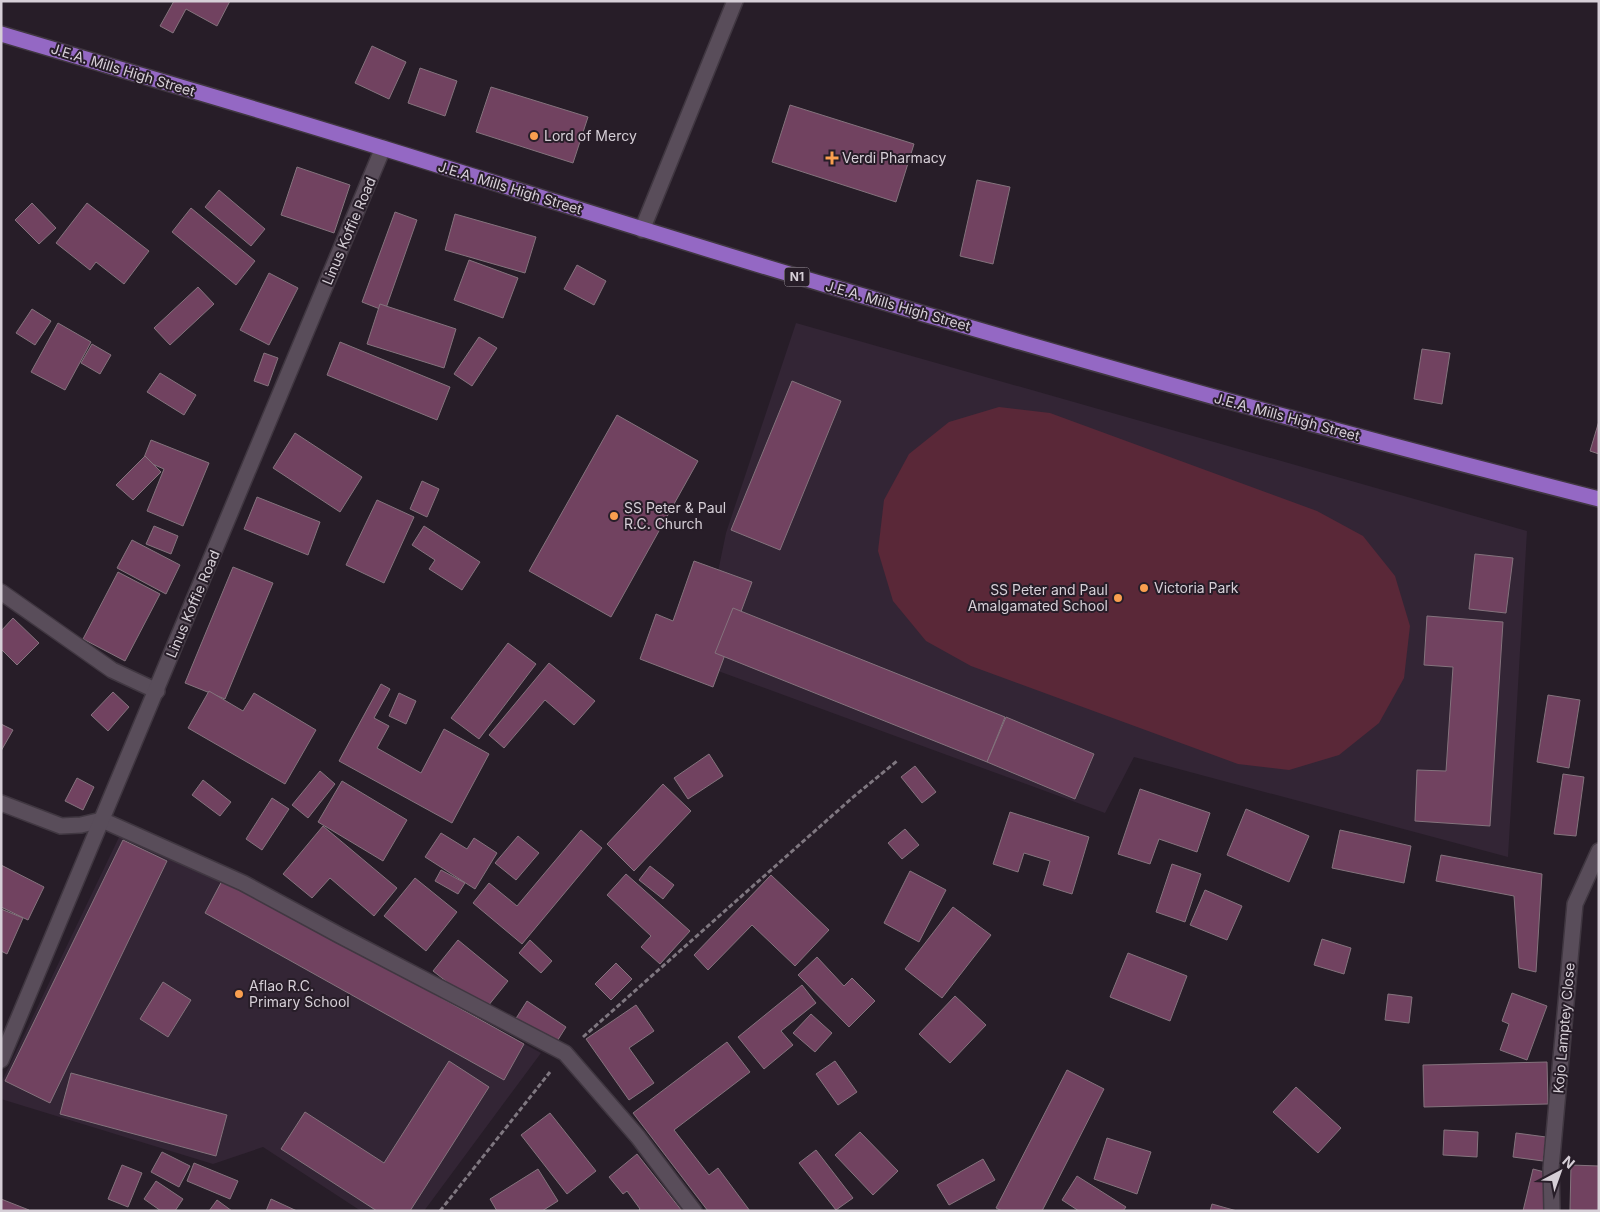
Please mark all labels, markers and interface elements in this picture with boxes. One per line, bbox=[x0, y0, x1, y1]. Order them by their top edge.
street label: J.E.A. Mills High Street bbox=[49, 39, 198, 100]
place label: Lord of Mercy bbox=[544, 127, 637, 144]
marker: Lord of Mercy bbox=[528, 130, 540, 142]
place label: Verdi Pharmacy bbox=[842, 149, 946, 166]
marker: Verdi Pharmacy bbox=[826, 152, 838, 164]
street label: J.E.A. Mills High Street bbox=[436, 157, 585, 218]
street label: Linus Koffie Road bbox=[318, 174, 379, 287]
road number: N1 bbox=[784, 268, 810, 286]
street label: J.E.A. Mills High Street bbox=[824, 277, 973, 334]
street label: J.E.A. Mills High Street bbox=[1213, 389, 1362, 444]
place label: SS Peter & Paul R.C. Church bbox=[624, 499, 726, 532]
marker: SS Peter & Paul R.C. Church bbox=[608, 510, 620, 522]
street label: Linus Koffie Road bbox=[162, 547, 223, 660]
place label: Victoria Park bbox=[1154, 579, 1239, 596]
place label: SS Peter and Paul Amalgamated School bbox=[968, 581, 1108, 614]
marker: Victoria Park bbox=[1138, 582, 1150, 594]
marker: SS Peter and Paul Amalgamated School bbox=[1112, 592, 1124, 604]
street label: Kojo Lamptey Close bbox=[1549, 962, 1578, 1094]
place label: Aflao R.C. Primary School bbox=[249, 977, 350, 1010]
marker: Aflao R.C. Primary School bbox=[233, 988, 245, 1000]
north arrow bbox=[1535, 1147, 1585, 1197]
text: N bbox=[1559, 1152, 1578, 1172]

